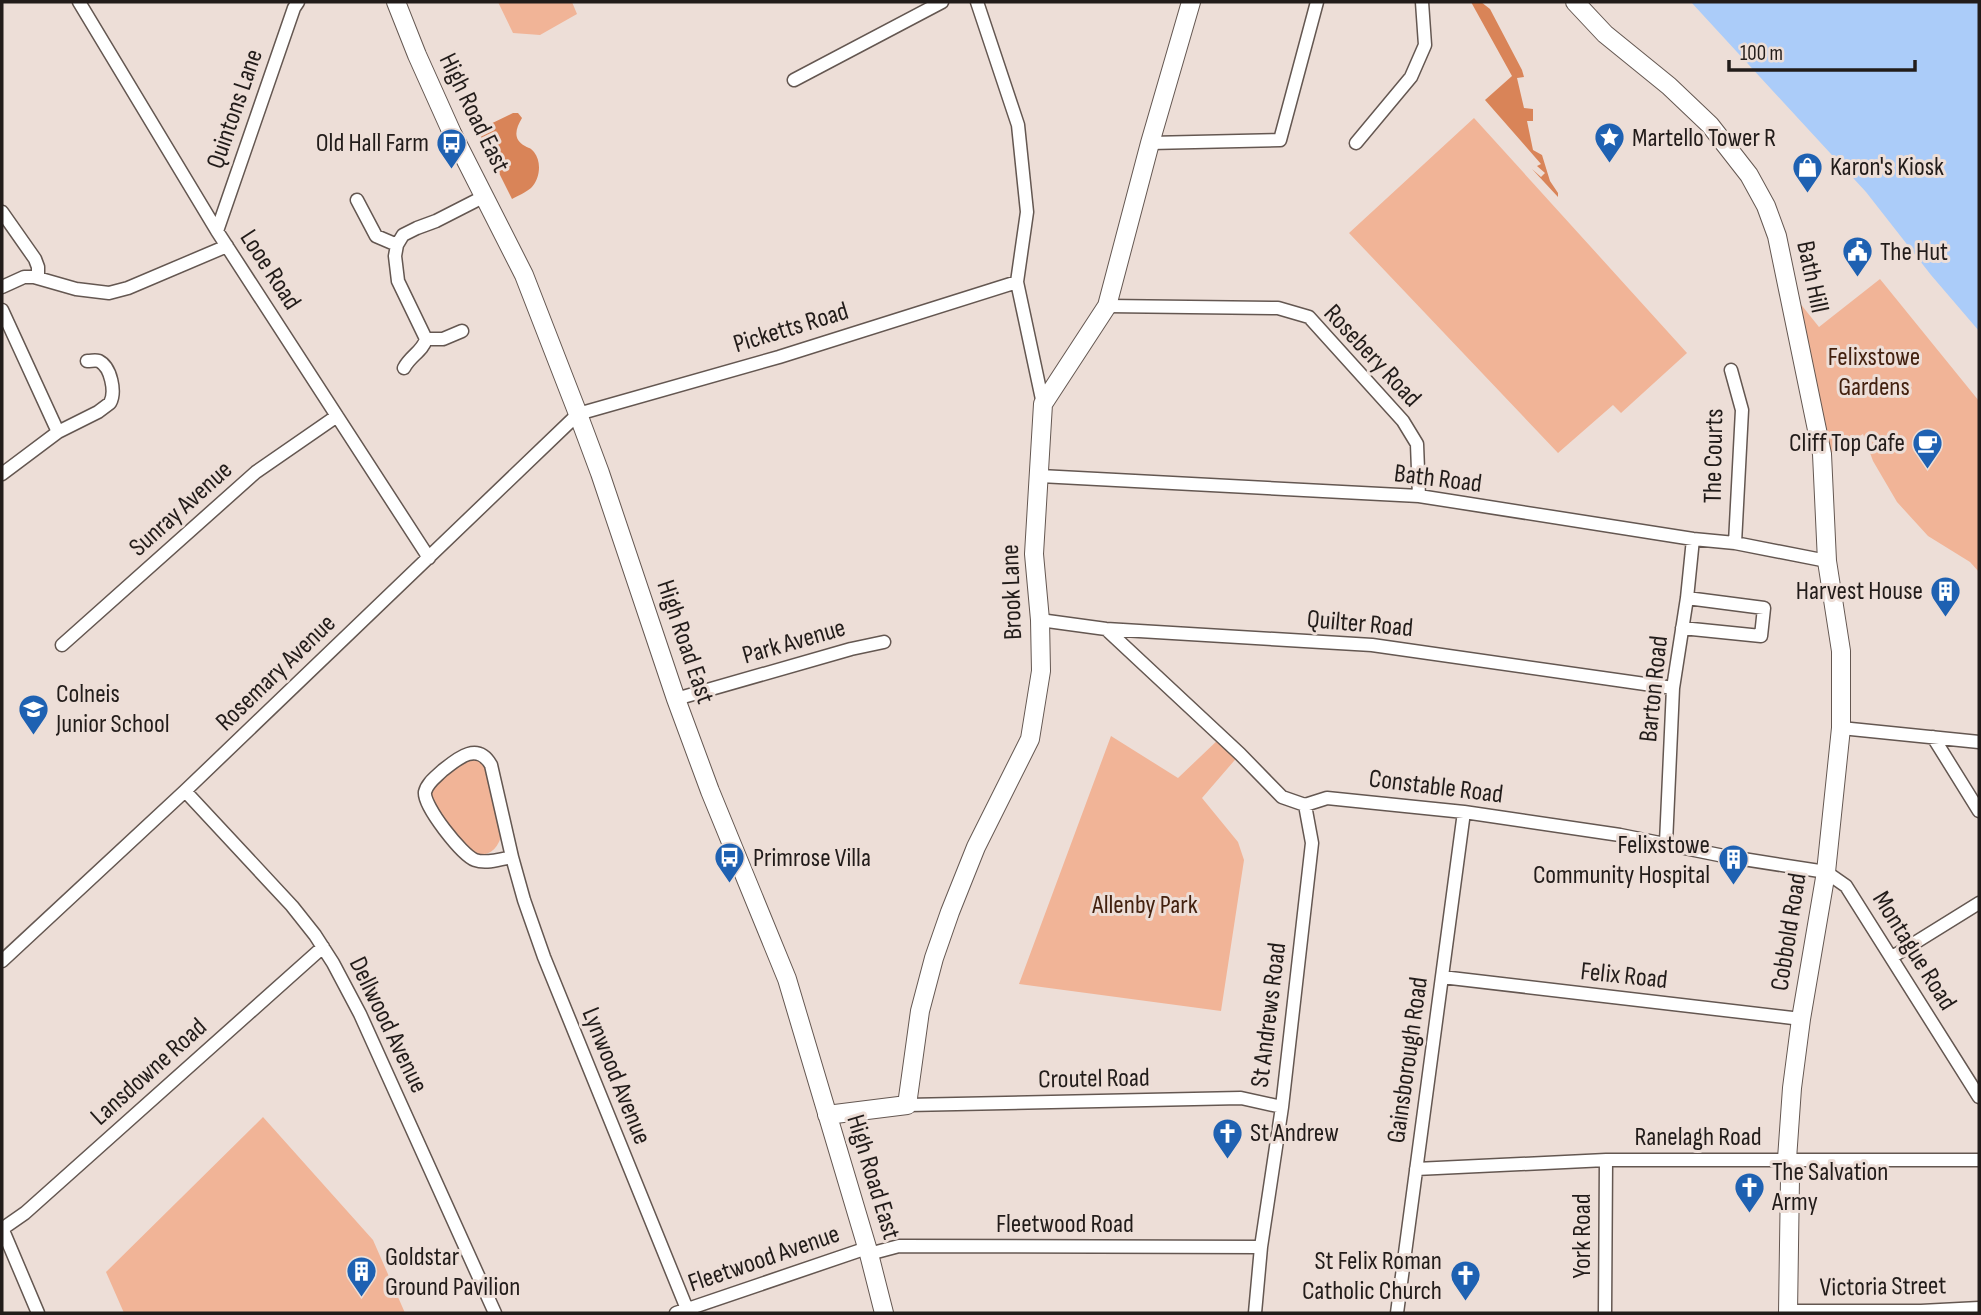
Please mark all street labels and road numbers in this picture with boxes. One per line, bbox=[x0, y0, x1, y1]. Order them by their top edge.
street label: Quintons Lane bbox=[200, 45, 270, 173]
street label: High Road East bbox=[432, 48, 516, 178]
street label: Looe Road bbox=[233, 224, 307, 316]
street label: Bath Hill bbox=[1789, 238, 1835, 316]
street label: Picketts Road bbox=[730, 296, 852, 360]
street label: Rosebery Road bbox=[1317, 298, 1427, 414]
street label: The Courts bbox=[1698, 408, 1730, 504]
street label: Sunray Avenue bbox=[123, 455, 239, 563]
street label: Bath Road bbox=[1392, 458, 1484, 500]
street label: Brook Lane bbox=[995, 544, 1029, 640]
street label: High Road East bbox=[649, 576, 721, 708]
street label: Quilter Road bbox=[1306, 604, 1414, 644]
street label: Rosemary Avenue bbox=[210, 608, 342, 738]
street label: Park Avenue bbox=[739, 613, 849, 671]
street label: Barton Road bbox=[1633, 634, 1675, 744]
street label: Constable Road bbox=[1367, 763, 1505, 811]
street label: Cobbold Road bbox=[1764, 871, 1814, 993]
street label: Montague Road bbox=[1865, 886, 1963, 1016]
street label: St Andrews Road bbox=[1245, 941, 1293, 1089]
street label: Dellwood Avenue bbox=[342, 952, 434, 1098]
street label: Felix Road bbox=[1579, 956, 1669, 996]
street label: Gainsborough Road bbox=[1381, 975, 1435, 1145]
street label: Lynwood Avenue bbox=[575, 1003, 657, 1149]
street label: Lansdowne Road bbox=[85, 1012, 213, 1132]
street label: Croutel Road bbox=[1038, 1063, 1150, 1095]
street label: High Road East bbox=[839, 1111, 907, 1243]
street label: Ranelagh Road bbox=[1634, 1122, 1762, 1153]
street label: York Road bbox=[1567, 1193, 1598, 1279]
street label: Fleetwood Road bbox=[996, 1209, 1134, 1240]
street label: Fleetwood Avenue bbox=[684, 1219, 844, 1299]
street label: Victoria Street bbox=[1819, 1270, 1947, 1304]

